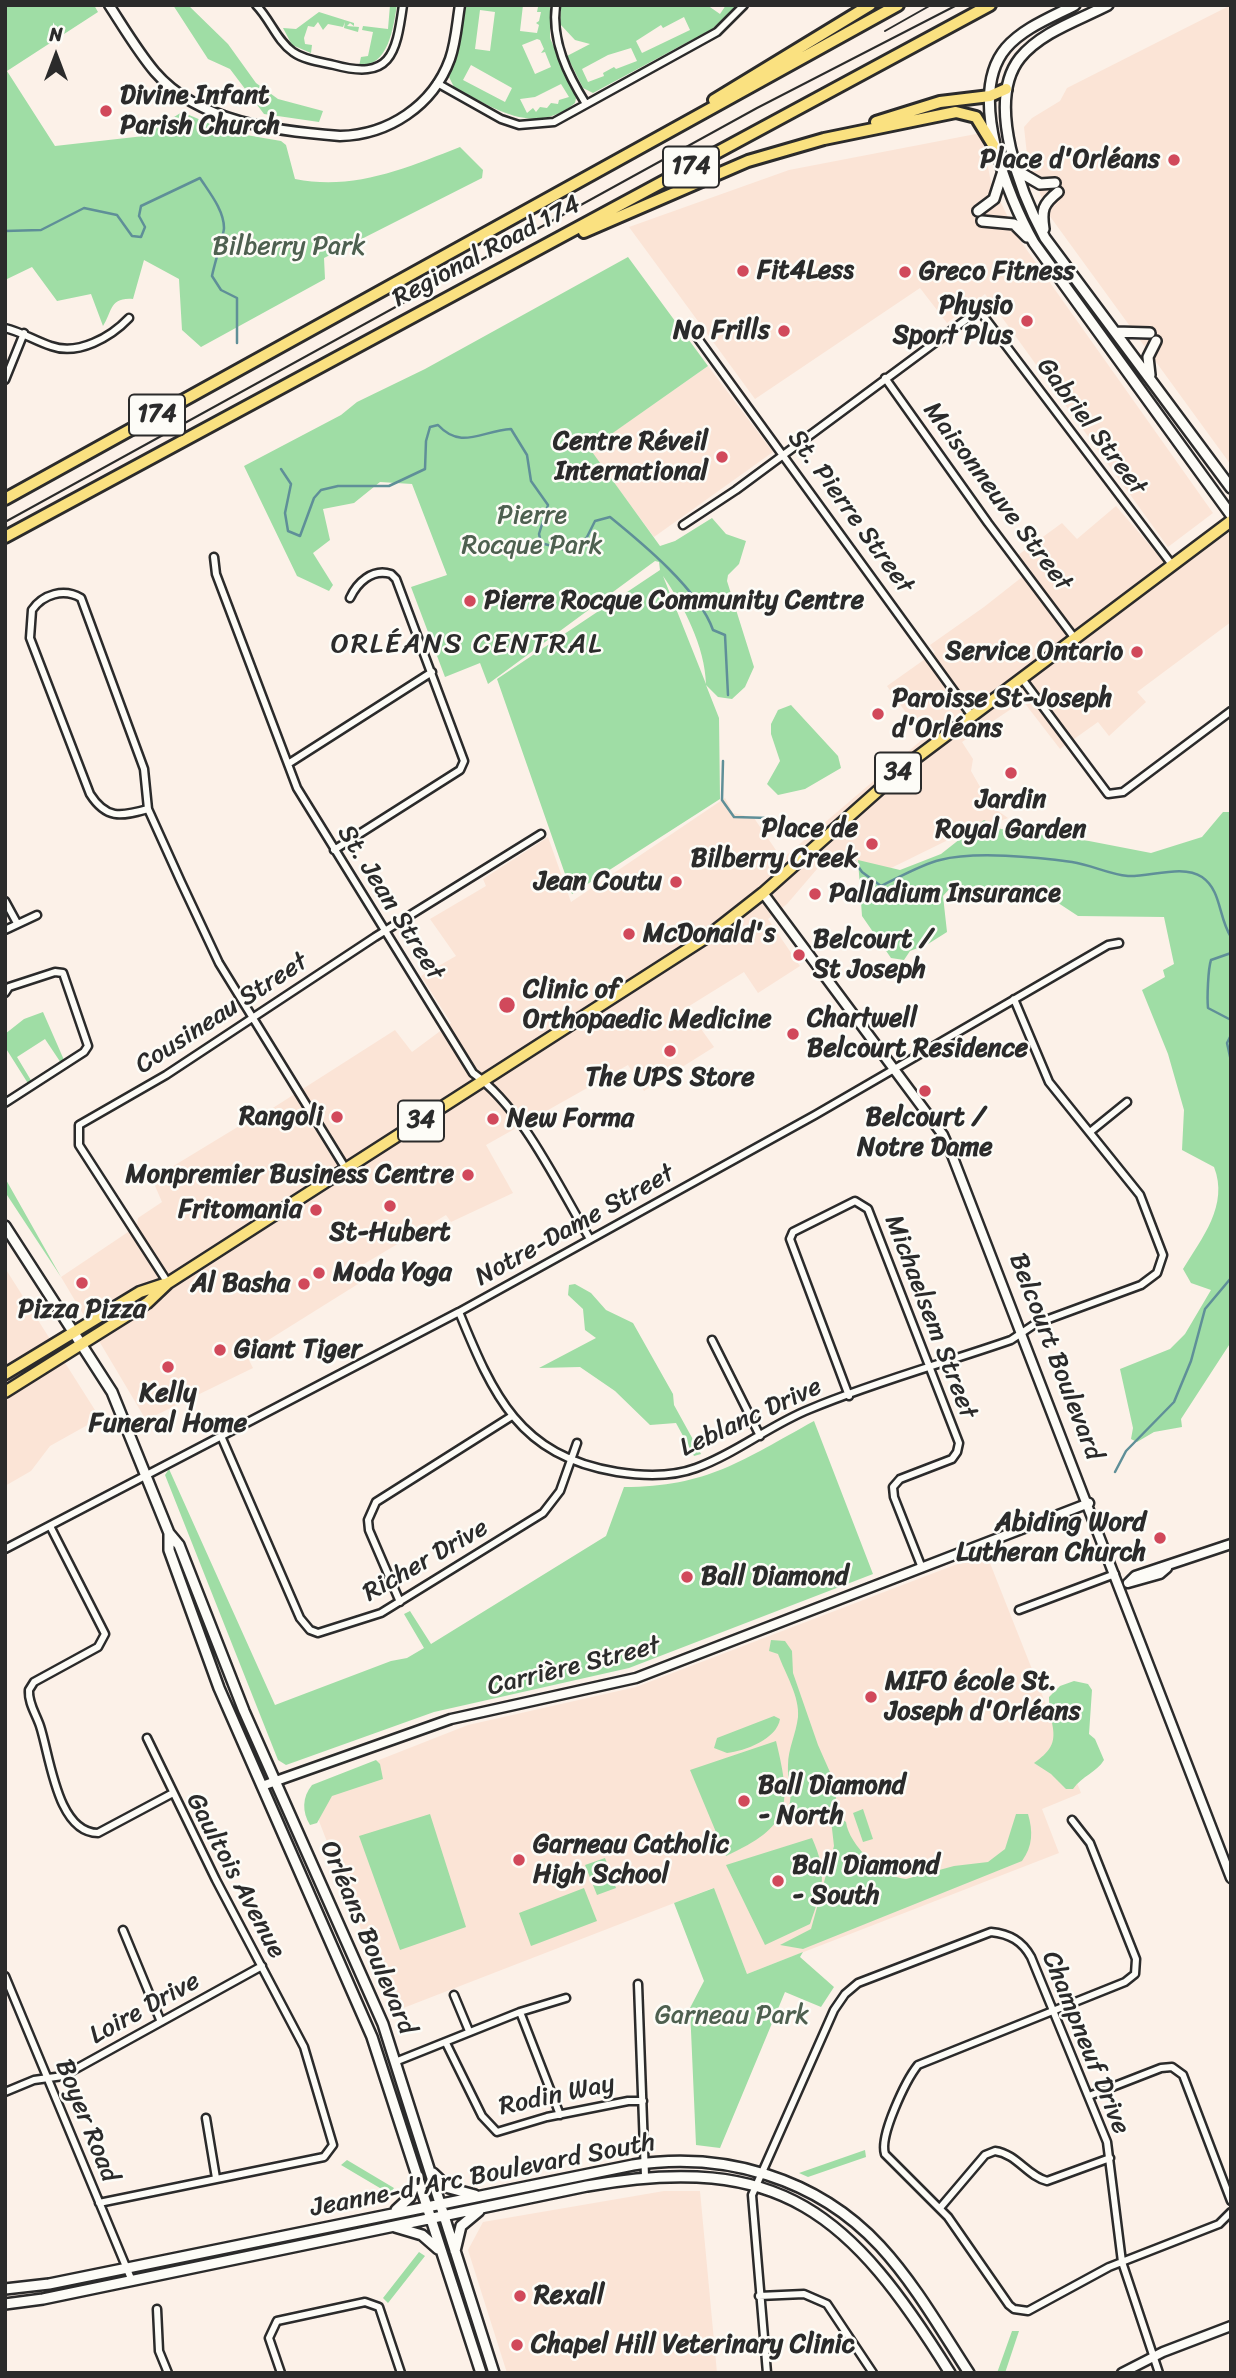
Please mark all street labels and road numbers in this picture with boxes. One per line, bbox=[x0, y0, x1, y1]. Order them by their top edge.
road number: 174 bbox=[663, 146, 719, 188]
street label: Regional Road 174 bbox=[388, 189, 586, 315]
street label: Gabriel Street bbox=[1029, 352, 1153, 502]
road number: 174 bbox=[129, 394, 185, 436]
street label: Maisonneuve Street bbox=[916, 396, 1078, 598]
street label: St. Pierre Street bbox=[780, 424, 920, 600]
road number: 34 bbox=[875, 752, 921, 794]
street label: St. Jean Street bbox=[330, 820, 450, 986]
street label: Cousineau Street bbox=[130, 947, 314, 1081]
road number: 34 bbox=[398, 1100, 444, 1142]
street label: Notre-Dame Street bbox=[470, 1158, 680, 1294]
street label: Michaelsem Street bbox=[877, 1211, 983, 1423]
street label: Belcourt Boulevard bbox=[1001, 1249, 1109, 1465]
street label: Leblanc Drive bbox=[675, 1372, 827, 1464]
street label: Richer Drive bbox=[358, 1513, 494, 1609]
street label: Carrière Street bbox=[485, 1630, 663, 1704]
street label: Gaultois Avenue bbox=[178, 1788, 292, 1964]
street label: Orléans Boulevard bbox=[312, 1837, 422, 2039]
street label: Champneuf Drive bbox=[1034, 1947, 1136, 2139]
street label: Loire Drive bbox=[84, 1966, 206, 2052]
street label: Boyer Road bbox=[47, 2055, 125, 2187]
street label: Rodin Way bbox=[496, 2069, 618, 2123]
street label: Jeanne-d'Arc Boulevard South bbox=[308, 2127, 658, 2225]

